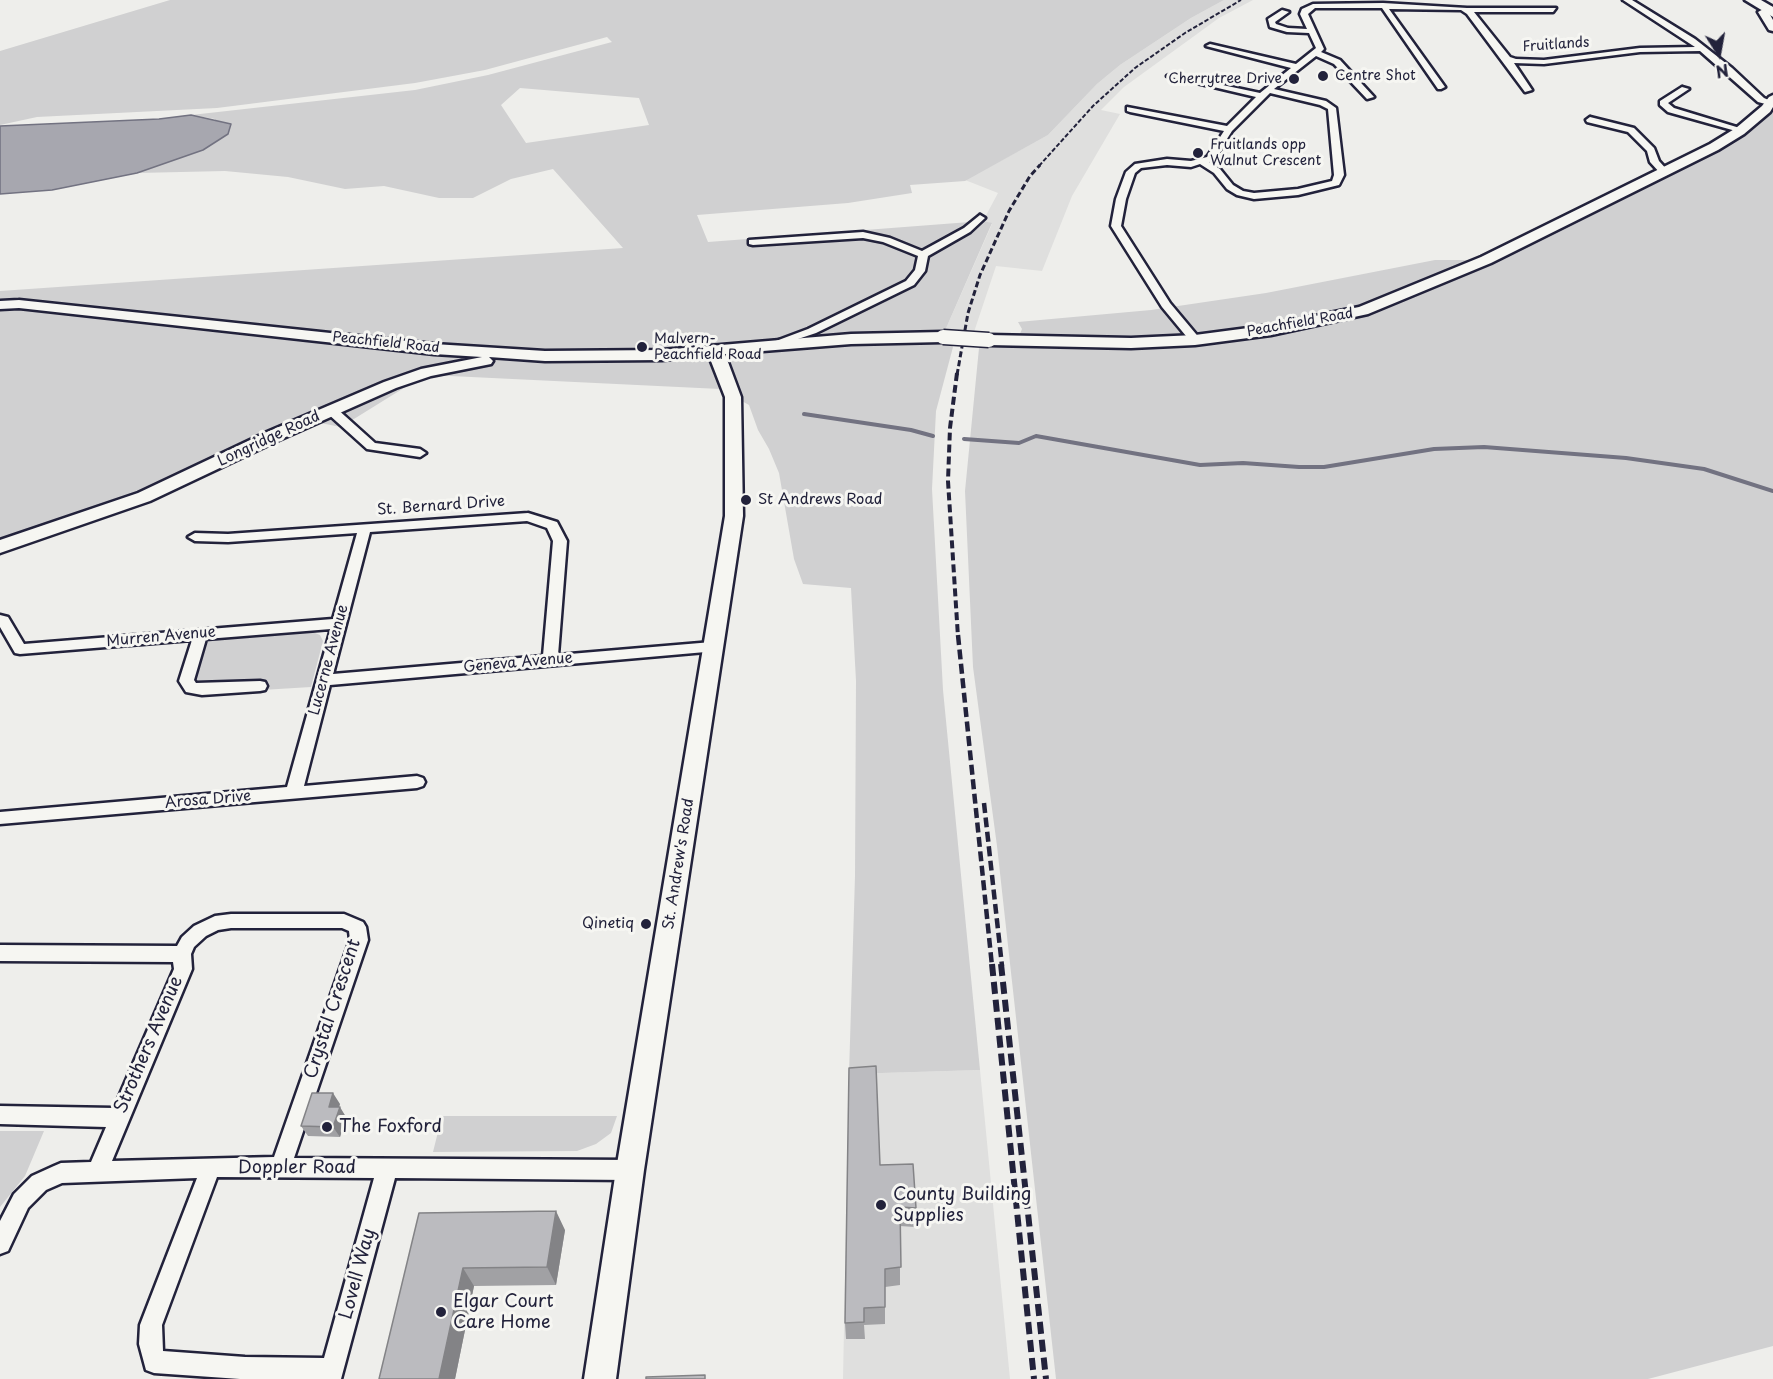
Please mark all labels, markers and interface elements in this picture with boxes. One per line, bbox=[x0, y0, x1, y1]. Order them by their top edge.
north arrow bbox=[1689, 24, 1749, 84]
street label: Fruitlands bbox=[1522, 34, 1590, 56]
text: N bbox=[1714, 59, 1731, 85]
place label: Centre Shot bbox=[1335, 68, 1416, 84]
marker: Centre Shot bbox=[1316, 69, 1330, 83]
place label: Cherrytree Drive bbox=[1168, 71, 1282, 87]
marker: Cherrytree Drive bbox=[1287, 72, 1301, 86]
place label: Fruitlands opp Walnut Crescent bbox=[1210, 137, 1321, 170]
marker: Fruitlands opp Walnut Crescent bbox=[1191, 146, 1205, 160]
street label: Peachfield Road bbox=[1246, 305, 1354, 341]
street label: Peachfield Road bbox=[332, 329, 440, 357]
place label: Malvern- Peachfield Road bbox=[654, 331, 762, 364]
marker: Malvern- Peachfield Road bbox=[635, 340, 649, 354]
street label: Longridge Road bbox=[215, 407, 323, 471]
place label: St Andrews Road bbox=[758, 491, 882, 509]
street label: St. Bernard Drive bbox=[377, 493, 505, 519]
marker: St Andrews Road bbox=[739, 493, 753, 507]
street label: Lucerne Avenue bbox=[306, 603, 352, 717]
street label: Murren Avenue bbox=[106, 623, 216, 651]
street label: Geneva Avenue bbox=[463, 649, 573, 677]
street label: Arosa Drive bbox=[164, 787, 252, 813]
street label: St. Andrew's Road bbox=[660, 797, 698, 931]
place label: Qinetiq bbox=[582, 915, 634, 933]
marker: Qinetiq bbox=[639, 917, 653, 931]
street label: Crystal Crescent bbox=[300, 936, 366, 1082]
street label: Strothers Avenue bbox=[110, 973, 188, 1117]
place label: The Foxford bbox=[339, 1116, 442, 1138]
marker: The Foxford bbox=[320, 1120, 334, 1134]
street label: Doppler Road bbox=[238, 1157, 356, 1179]
place label: County Building Supplies bbox=[893, 1184, 1031, 1226]
marker: County Building Supplies bbox=[874, 1198, 888, 1212]
street label: Lovell Way bbox=[336, 1226, 380, 1322]
place label: Elgar Court Care Home bbox=[453, 1291, 554, 1334]
marker: Elgar Court Care Home bbox=[434, 1305, 448, 1319]

